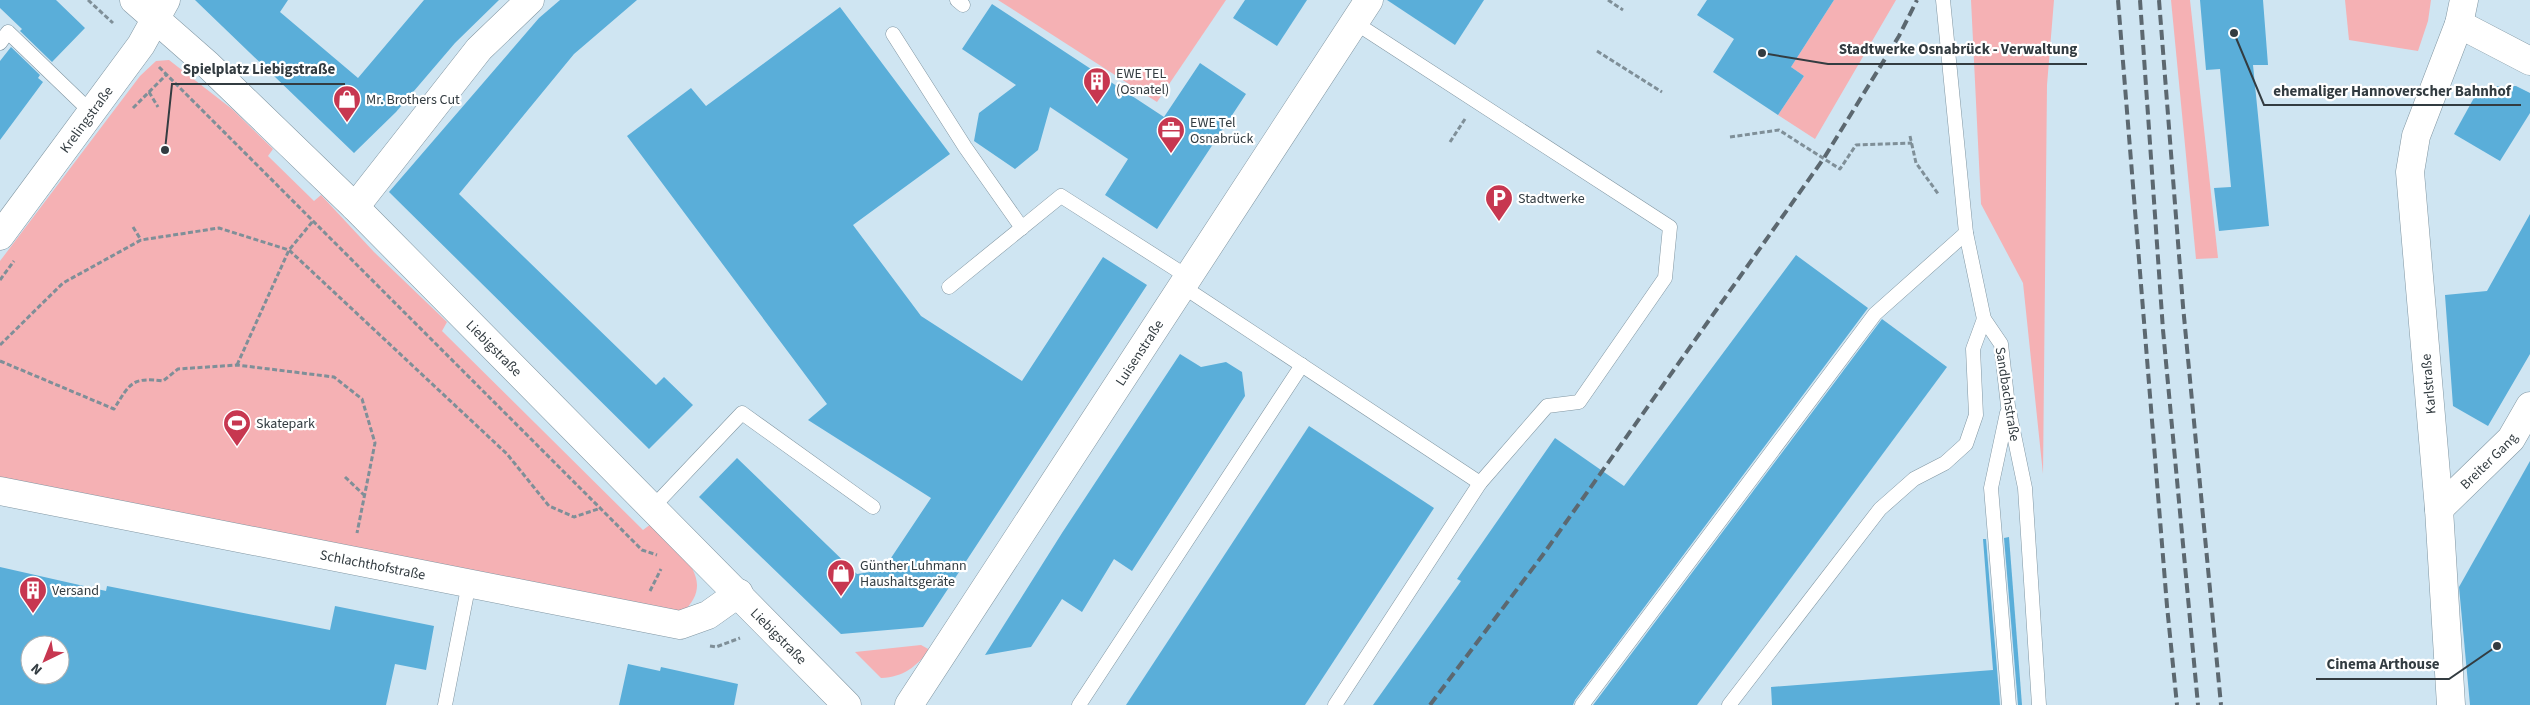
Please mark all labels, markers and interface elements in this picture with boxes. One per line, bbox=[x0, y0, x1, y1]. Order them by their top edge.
callout: Stadtwerke Osnabrück - Verwaltung bbox=[1828, 34, 2087, 64]
text: Stadtwerke Osnabrück - Verwaltung bbox=[1839, 39, 2077, 60]
callout: Spielplatz Liebigstraße bbox=[172, 54, 345, 84]
text: Spielplatz Liebigstraße bbox=[183, 59, 335, 80]
place label: EWE TEL (Osnatel) bbox=[1116, 64, 1169, 100]
building icon: EWE TEL (Osnatel) bbox=[1082, 66, 1112, 105]
callout: ehemaliger Hannoverscher Bahnhof bbox=[2264, 75, 2521, 105]
text: ehemaliger Hannoverscher Bahnhof bbox=[2273, 81, 2512, 102]
street label: Krelingstraße bbox=[56, 82, 118, 157]
shop icon: Mr. Brothers Cut bbox=[332, 84, 362, 123]
place label: Mr. Brothers Cut bbox=[366, 90, 460, 110]
place label: EWE Tel Osnabrück bbox=[1190, 113, 1253, 149]
office icon: EWE Tel Osnabrück bbox=[1156, 115, 1186, 154]
parking icon: Stadtwerke bbox=[1484, 183, 1514, 222]
place label: Stadtwerke bbox=[1518, 189, 1585, 209]
street label: Liebigstraße bbox=[461, 316, 526, 381]
street label: Luisenstraße bbox=[1111, 316, 1169, 390]
street label: Sandbachstraße bbox=[1990, 345, 2024, 443]
street label: Karlstraße bbox=[2416, 353, 2442, 415]
sports icon: Skatepark bbox=[222, 408, 252, 447]
place label: Skatepark bbox=[256, 414, 315, 434]
street label: Breiter Gang bbox=[2456, 430, 2523, 494]
street label: Schlachthofstraße bbox=[318, 545, 427, 586]
place label: Günther Luhmann Haushaltsgeräte bbox=[860, 556, 967, 592]
shop icon: Günther Luhmann Haushaltsgeräte bbox=[826, 558, 856, 597]
building icon: Versand bbox=[18, 575, 48, 614]
place label: Versand bbox=[52, 581, 99, 601]
street label: Liebigstraße bbox=[746, 604, 811, 670]
north arrow bbox=[20, 635, 70, 685]
callout: Cinema Arthouse bbox=[2316, 649, 2449, 679]
text: Cinema Arthouse bbox=[2326, 654, 2440, 675]
text: N bbox=[27, 658, 47, 679]

